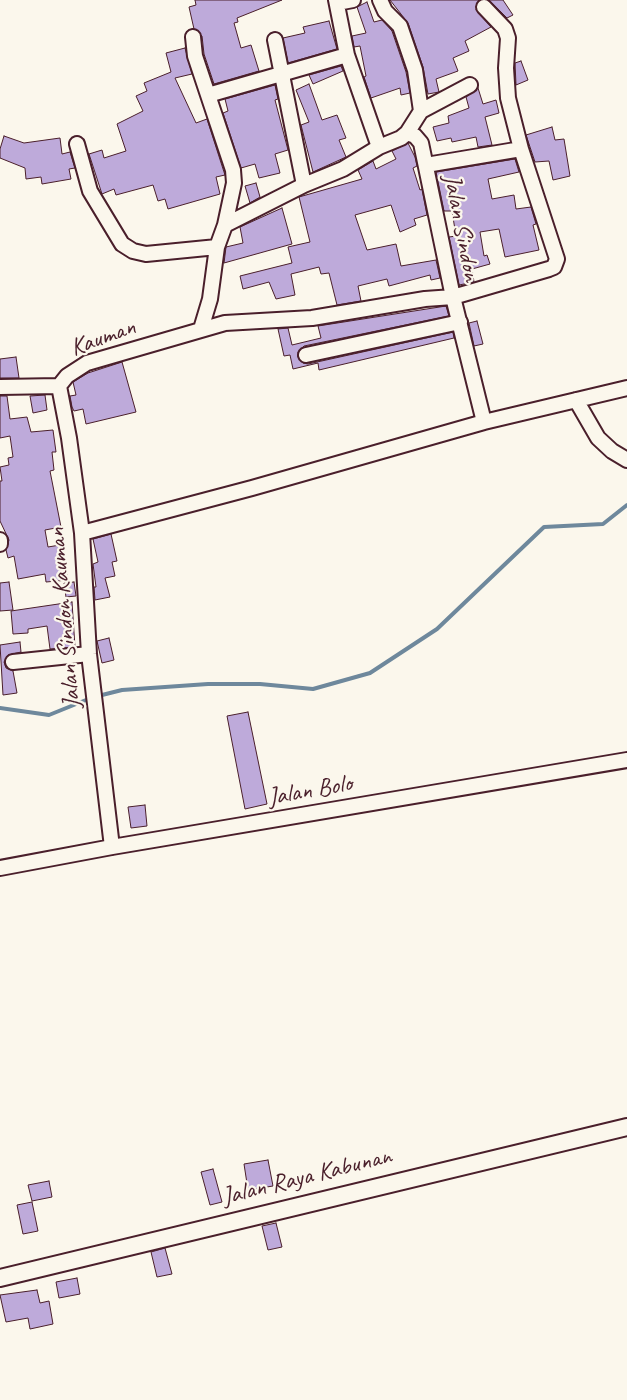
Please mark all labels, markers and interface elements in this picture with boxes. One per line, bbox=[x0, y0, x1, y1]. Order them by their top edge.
street label: Jalan Sindon bbox=[436, 172, 486, 284]
street label: Kauman bbox=[66, 312, 140, 364]
street label: Jalan Sindon Kauman bbox=[42, 526, 88, 710]
street label: Jalan Bolo bbox=[266, 769, 354, 813]
street label: Jalan Raya Kabunan bbox=[219, 1141, 395, 1213]

